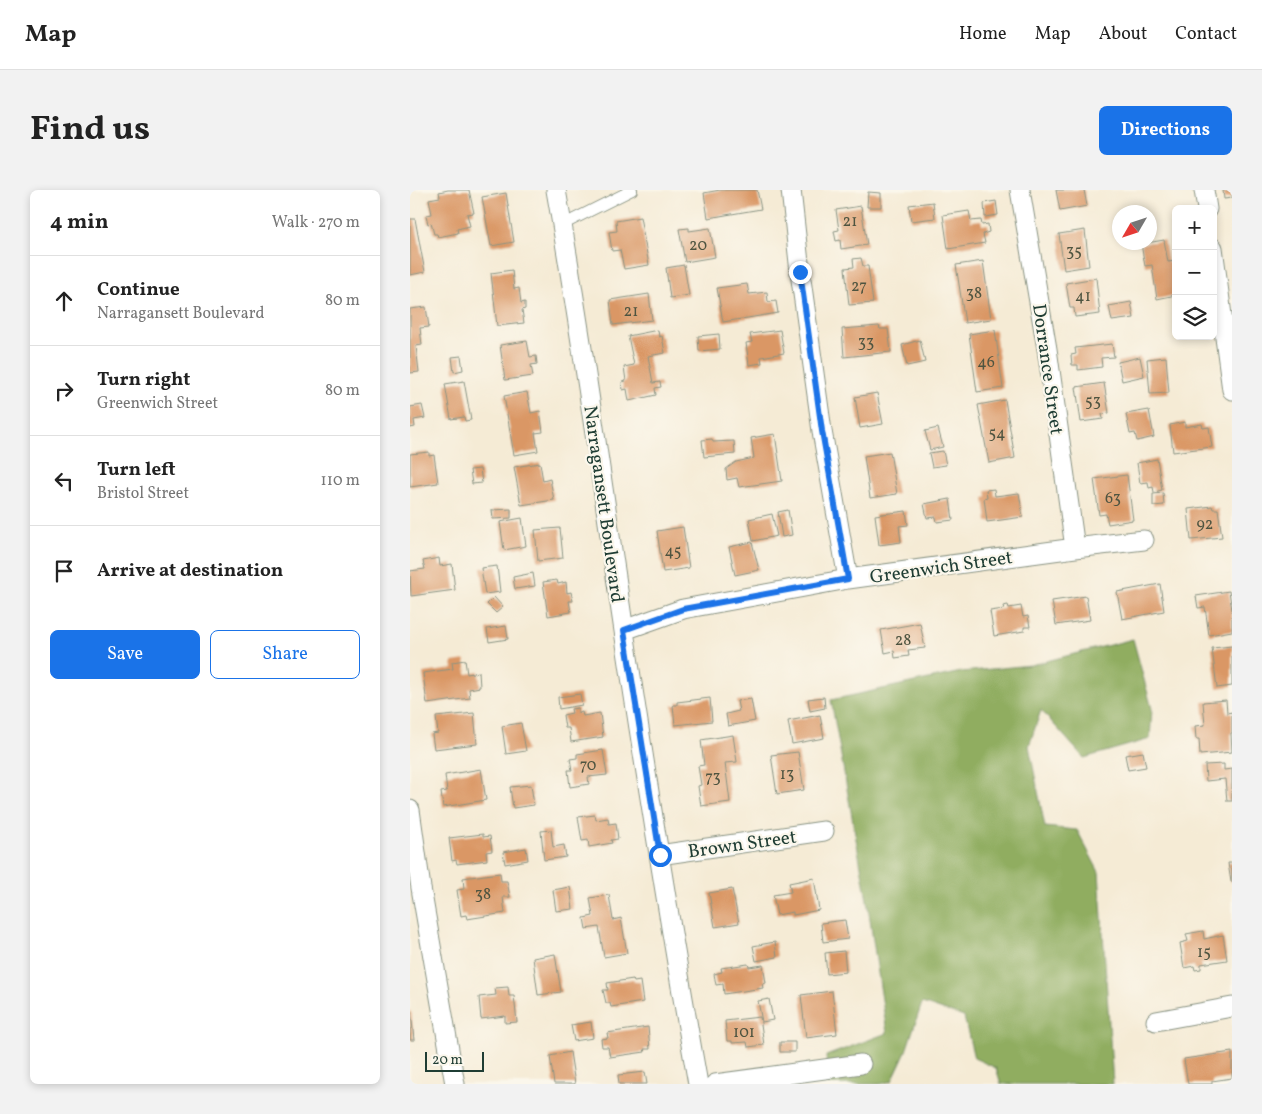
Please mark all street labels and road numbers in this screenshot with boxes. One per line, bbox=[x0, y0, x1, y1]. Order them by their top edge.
street label: Dorrance Street bbox=[1025, 302, 1069, 437]
street label: Narragansett Boulevard bbox=[576, 404, 630, 605]
street label: Greenwich Street bbox=[868, 545, 1015, 591]
street label: Brown Street bbox=[686, 824, 799, 865]

